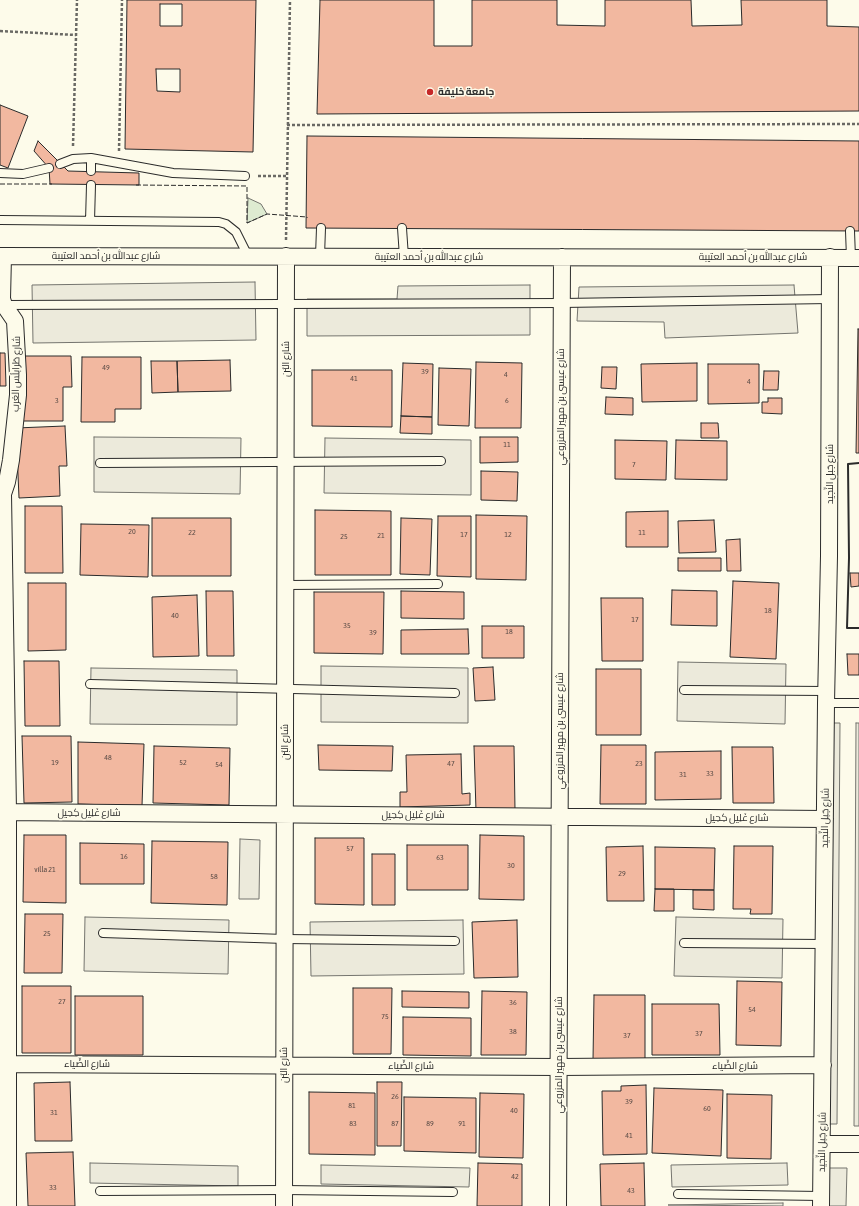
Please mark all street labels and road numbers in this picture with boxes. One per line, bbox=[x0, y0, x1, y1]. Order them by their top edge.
street label: شارع عبدالله بن أحمد العتيبة bbox=[52, 250, 160, 262]
street label: شارع عبدالله بن أحمد العتيبة bbox=[375, 251, 483, 263]
street label: شارع عبدالله بن أحمد العتيبة bbox=[699, 251, 807, 263]
street label: شارع طَرابلُس الغرب bbox=[9, 336, 23, 412]
street label: شارع البُن bbox=[280, 341, 292, 377]
street label: شارع عيسى بن مهير المزروعي bbox=[555, 349, 567, 465]
street label: شارع جَبل النِّجيد bbox=[824, 444, 836, 504]
street label: شارع عيسى بن مهير المزروعي bbox=[554, 673, 566, 789]
street label: شارع البُن bbox=[279, 724, 291, 760]
street label: شارع جَبل النِّجيد bbox=[818, 788, 832, 848]
street label: شارع غَلِيل كِحِيل bbox=[57, 807, 121, 819]
street label: شارع غَلِيل كِحِيل bbox=[381, 809, 445, 821]
street label: شارع غَلِيل كِحِيل bbox=[705, 812, 769, 824]
street label: شارع عيسى بن مهير المزروعي bbox=[553, 997, 565, 1113]
street label: شارع البُن bbox=[278, 1047, 290, 1083]
street label: شارع الضِّياء bbox=[64, 1058, 110, 1070]
street label: شارع الضِّياء bbox=[388, 1060, 434, 1072]
street label: شارع الضِّياء bbox=[712, 1060, 758, 1072]
street label: شارع جَبل النِّجيد bbox=[815, 1112, 829, 1172]

